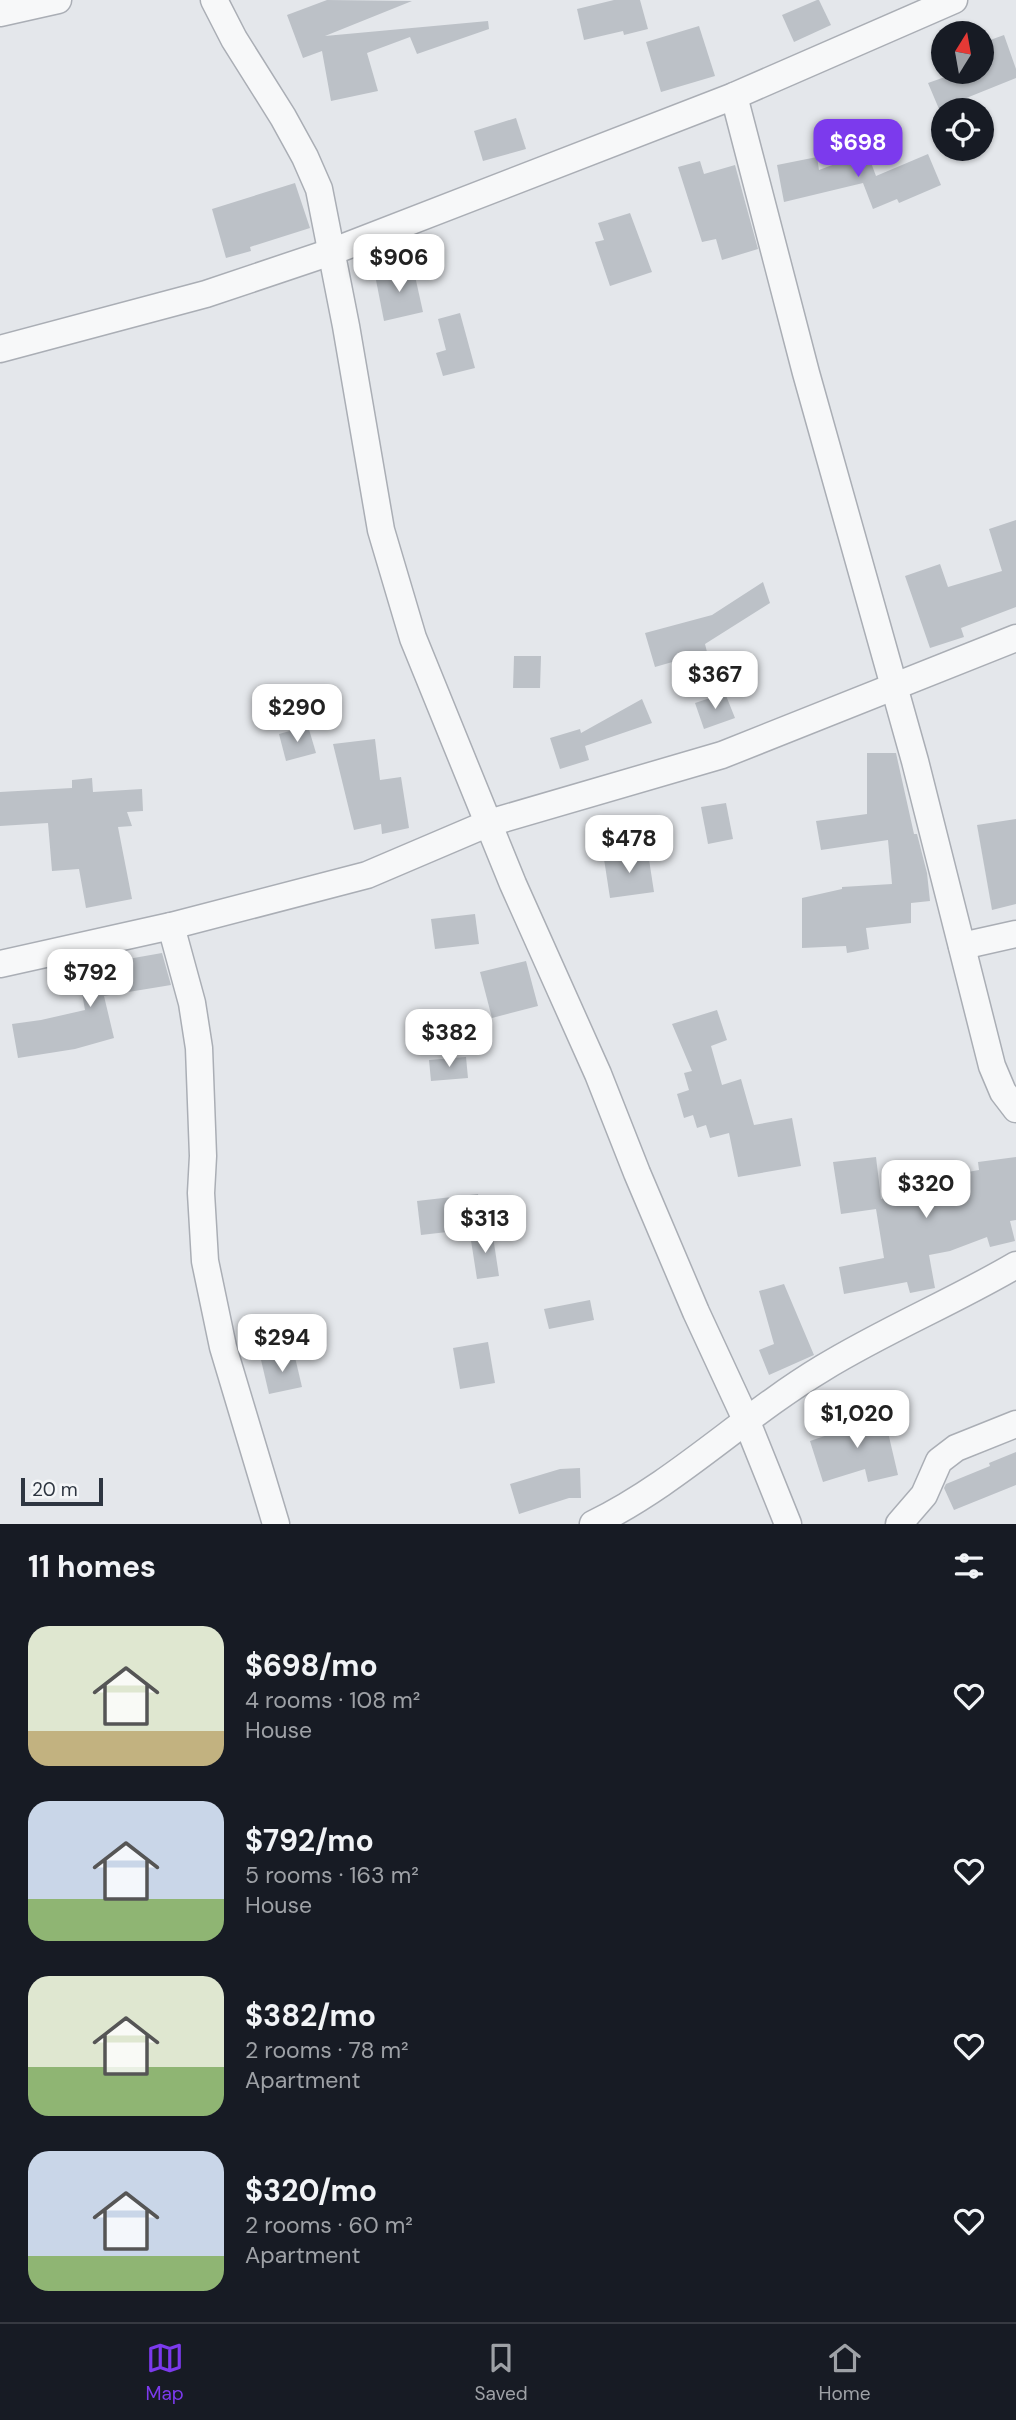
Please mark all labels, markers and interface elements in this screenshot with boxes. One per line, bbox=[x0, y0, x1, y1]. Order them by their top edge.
north arrow bbox=[931, 21, 994, 84]
map controls bbox=[931, 21, 994, 161]
button: locate bbox=[931, 98, 994, 161]
pin: $698 bbox=[817, 120, 899, 179]
text: $698 bbox=[829, 127, 887, 157]
pin: $906 bbox=[358, 234, 440, 294]
text: $906 bbox=[369, 242, 429, 272]
pin: $367 bbox=[674, 652, 756, 711]
text: $367 bbox=[688, 659, 742, 689]
pin: $290 bbox=[256, 684, 338, 744]
text: $290 bbox=[268, 692, 326, 722]
pin: $478 bbox=[588, 816, 670, 875]
text: $478 bbox=[601, 823, 657, 853]
pin: $792 bbox=[49, 950, 131, 1009]
text: $792 bbox=[63, 957, 117, 987]
pin: $382 bbox=[408, 1010, 490, 1069]
text: $382 bbox=[421, 1017, 477, 1047]
pin: $320 bbox=[885, 1160, 967, 1220]
text: $320 bbox=[897, 1168, 955, 1198]
pin: $313 bbox=[444, 1196, 526, 1255]
text: $313 bbox=[460, 1203, 510, 1233]
pin: $294 bbox=[241, 1314, 323, 1374]
text: $294 bbox=[254, 1322, 310, 1352]
pin: $1,020 bbox=[800, 1390, 914, 1450]
text: $1,020 bbox=[820, 1398, 894, 1428]
scale bar bbox=[21, 1475, 103, 1507]
text: 20 m bbox=[32, 1477, 78, 1502]
text: 11 homes bbox=[28, 1547, 156, 1586]
icon: filters bbox=[950, 1547, 988, 1585]
text: $698/mo bbox=[245, 1646, 378, 1685]
icon: home bbox=[84, 1654, 168, 1738]
icon: heart bbox=[950, 1677, 988, 1715]
text: 4 rooms · 108 m² bbox=[245, 1685, 420, 1715]
text: House bbox=[245, 1715, 312, 1745]
text: $792/mo bbox=[245, 1821, 374, 1860]
icon: home bbox=[84, 1829, 168, 1913]
icon: heart bbox=[950, 1852, 988, 1890]
text: 5 rooms · 163 m² bbox=[245, 1860, 419, 1890]
text: House bbox=[245, 1890, 312, 1920]
text: $382/mo bbox=[245, 1996, 376, 2035]
icon: home bbox=[84, 2004, 168, 2088]
icon: heart bbox=[950, 2027, 988, 2065]
text: 2 rooms · 78 m² bbox=[245, 2035, 409, 2065]
text: Apartment bbox=[245, 2065, 360, 2095]
text: $320/mo bbox=[245, 2171, 377, 2210]
icon: home bbox=[84, 2179, 168, 2263]
icon: heart bbox=[950, 2202, 988, 2240]
text: 2 rooms · 60 m² bbox=[245, 2210, 413, 2240]
text: Apartment bbox=[245, 2240, 360, 2270]
tab: Map bbox=[145, 2339, 184, 2406]
tab: Saved bbox=[475, 2339, 528, 2406]
tab: Home bbox=[819, 2339, 871, 2406]

